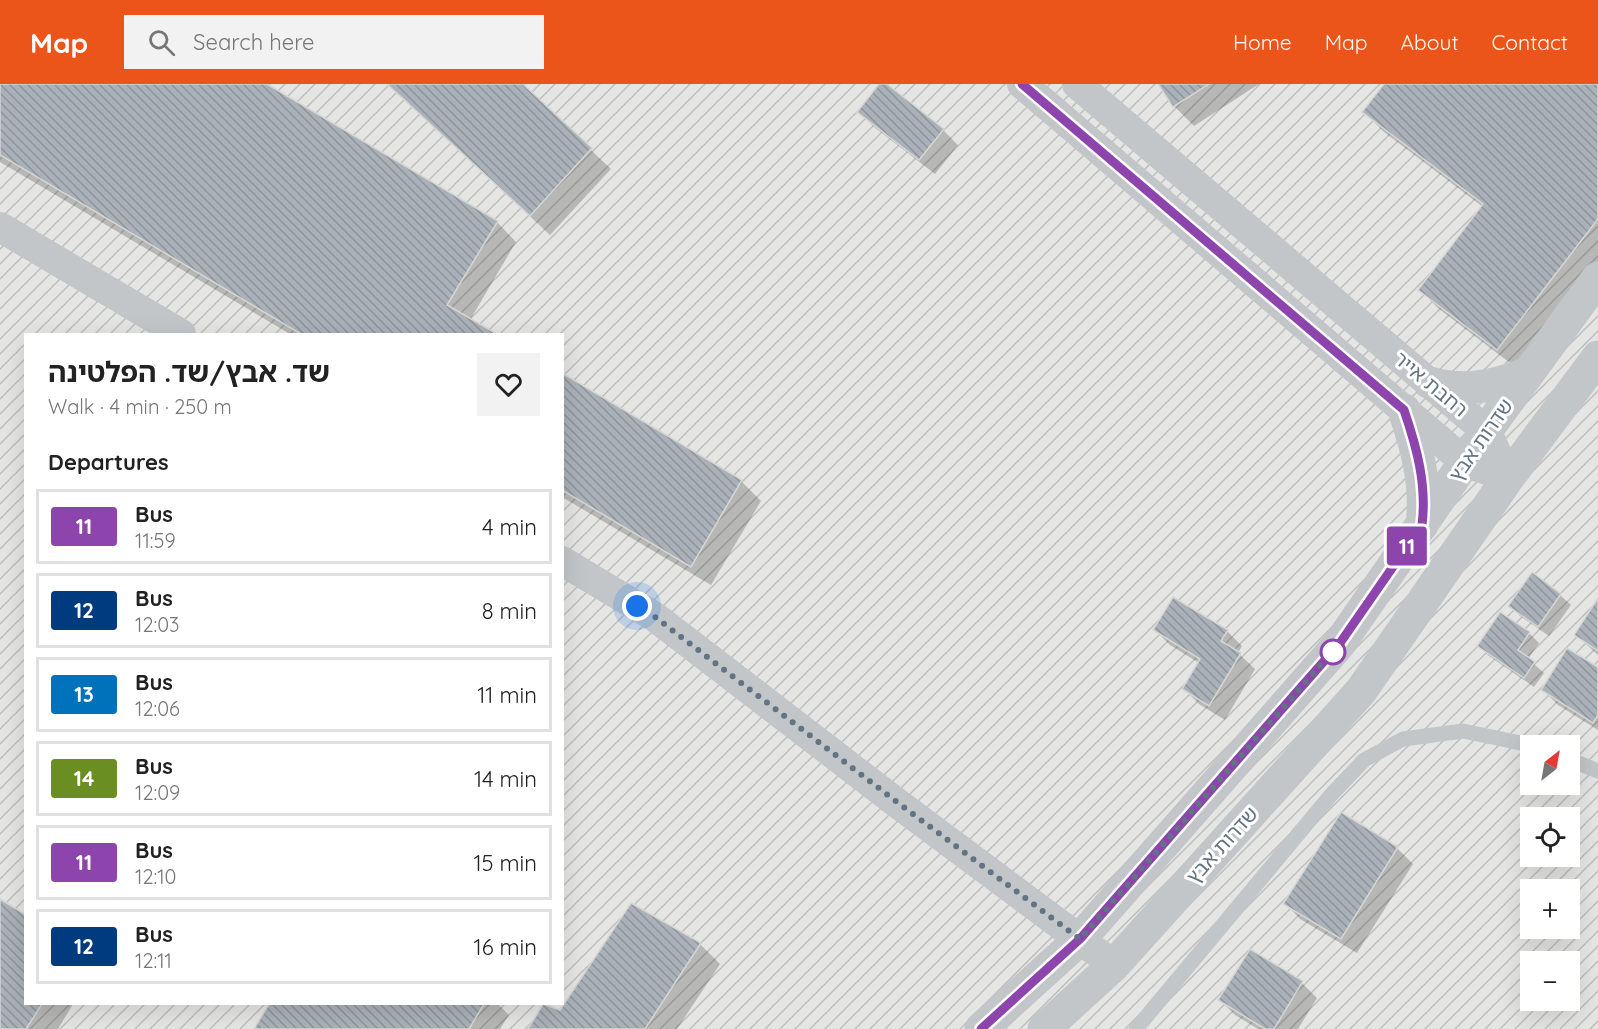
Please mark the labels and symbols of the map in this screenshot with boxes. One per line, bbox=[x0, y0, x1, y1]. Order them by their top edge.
street label: רחבת אייר bbox=[1389, 346, 1473, 422]
street label: שדרות אבץ bbox=[1443, 394, 1518, 486]
line badge: 11 bbox=[1380, 526, 1434, 566]
your location bbox=[622, 591, 652, 621]
unlabelled marker bbox=[1320, 639, 1346, 665]
north arrow bbox=[1520, 735, 1580, 795]
street label: שדרות אבץ bbox=[1181, 801, 1263, 888]

